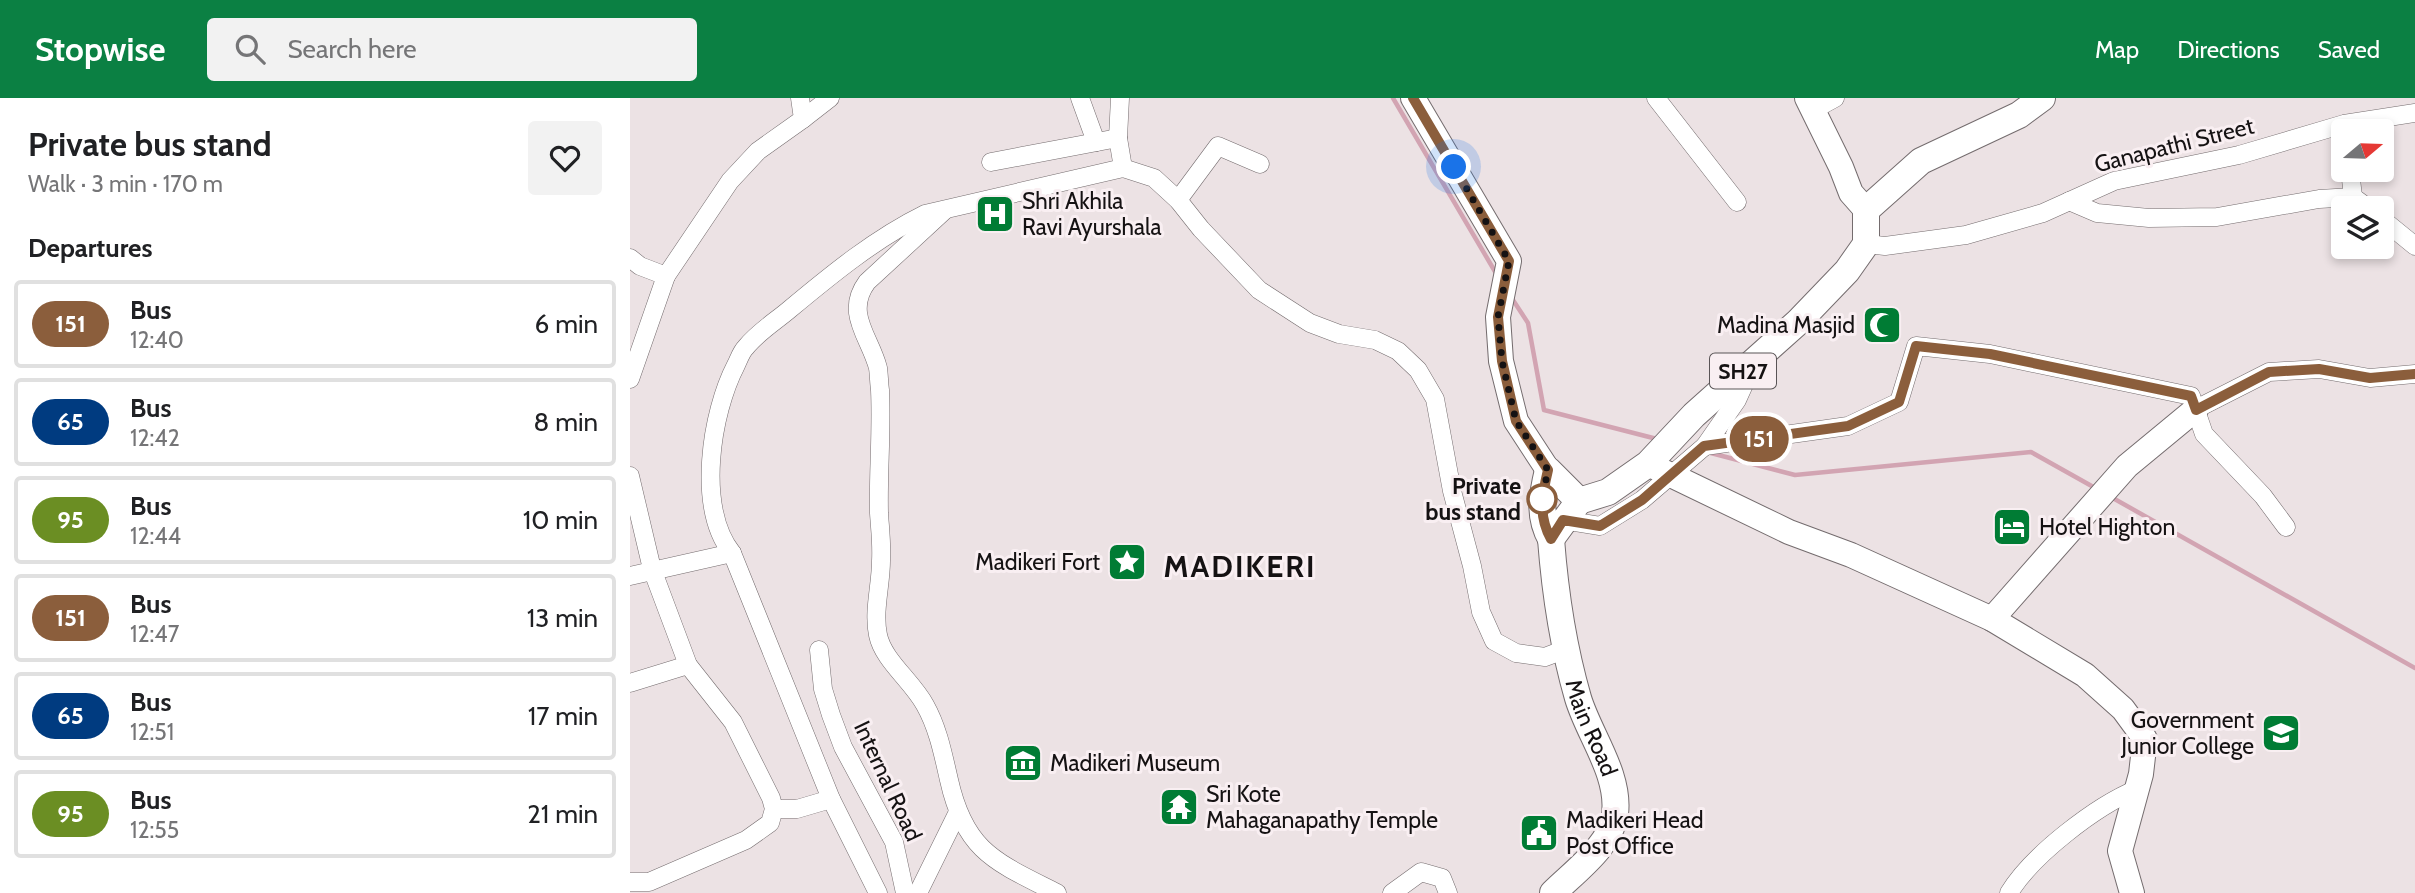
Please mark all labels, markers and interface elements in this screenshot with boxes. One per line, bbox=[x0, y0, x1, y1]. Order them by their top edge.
search box bbox=[207, 18, 697, 81]
text: Stopwise bbox=[35, 29, 165, 69]
icon: search bbox=[231, 30, 269, 68]
text: Search here bbox=[287, 33, 417, 65]
text: Map bbox=[2095, 35, 2139, 64]
text: Directions bbox=[2177, 35, 2280, 64]
text: Saved bbox=[2318, 35, 2380, 64]
street label: Ganapathi Street bbox=[2091, 112, 2257, 178]
north arrow bbox=[2331, 119, 2394, 182]
map controls bbox=[2331, 119, 2394, 259]
button: heart bbox=[528, 121, 602, 195]
text: Private bus stand bbox=[28, 124, 272, 164]
your location bbox=[1436, 149, 1471, 184]
text: Walk · 3 min · 170 m bbox=[28, 170, 223, 198]
place label: Shri Akhila Ravi Ayurshala bbox=[1022, 187, 1161, 241]
hospital icon: Shri Akhila Ravi Ayurshala bbox=[974, 193, 1016, 235]
button: layers bbox=[2331, 196, 2394, 259]
text: Departures bbox=[28, 232, 152, 264]
text: Bus bbox=[130, 294, 171, 326]
mosque icon: Madina Masjid bbox=[1861, 304, 1903, 346]
text: 6 min bbox=[535, 308, 598, 340]
text: 151 bbox=[55, 309, 86, 338]
place label: Madina Masjid bbox=[1717, 311, 1855, 339]
text: 12:40 bbox=[130, 326, 184, 354]
road number: SH27 bbox=[1710, 354, 1776, 388]
text: Bus bbox=[130, 392, 171, 424]
text: 8 min bbox=[534, 406, 598, 438]
text: 65 bbox=[57, 407, 84, 436]
line badge: 151 bbox=[1719, 416, 1799, 462]
text: 12:42 bbox=[130, 424, 180, 452]
text: 151 bbox=[1744, 424, 1774, 453]
place label: Private bus stand bbox=[1425, 472, 1521, 526]
marker: Private bus stand bbox=[1527, 484, 1557, 514]
text: Bus bbox=[130, 490, 171, 522]
text: 10 min bbox=[523, 504, 598, 536]
text: 95 bbox=[57, 505, 84, 534]
hotel icon: Hotel Highton bbox=[1991, 506, 2033, 548]
place label: Hotel Highton bbox=[2039, 513, 2175, 541]
text: 12:44 bbox=[130, 522, 181, 550]
place icon: Madikeri Fort bbox=[1106, 541, 1148, 583]
place label: Madikeri Fort bbox=[975, 548, 1100, 576]
district label: MADIKERI bbox=[1164, 548, 1316, 585]
text: Bus bbox=[130, 588, 171, 620]
text: 13 min bbox=[527, 602, 598, 634]
text: 151 bbox=[55, 603, 86, 632]
text: 12:47 bbox=[130, 620, 179, 648]
street label: Main Road bbox=[1559, 676, 1624, 780]
text: Bus bbox=[130, 686, 171, 718]
text: 17 min bbox=[528, 700, 598, 732]
text: 65 bbox=[57, 701, 84, 730]
place label: Government Junior College bbox=[2120, 706, 2254, 760]
school or university icon: Government Junior College bbox=[2260, 712, 2302, 754]
street label: Internal Road bbox=[848, 716, 928, 846]
text: 12:51 bbox=[130, 718, 174, 746]
museum icon: Madikeri Museum bbox=[1002, 742, 1044, 784]
place label: Madikeri Museum bbox=[1050, 749, 1220, 777]
place label: Sri Kote Mahaganapathy Temple bbox=[1206, 780, 1438, 834]
text: Bus bbox=[130, 784, 171, 816]
temple icon: Sri Kote Mahaganapathy Temple bbox=[1158, 786, 1200, 828]
text: 21 min bbox=[527, 798, 598, 830]
text: 95 bbox=[57, 799, 84, 828]
place label: Madikeri Head Post Office bbox=[1566, 806, 1704, 860]
public building icon: Madikeri Head Post Office bbox=[1518, 812, 1560, 854]
text: 12:55 bbox=[130, 816, 179, 844]

